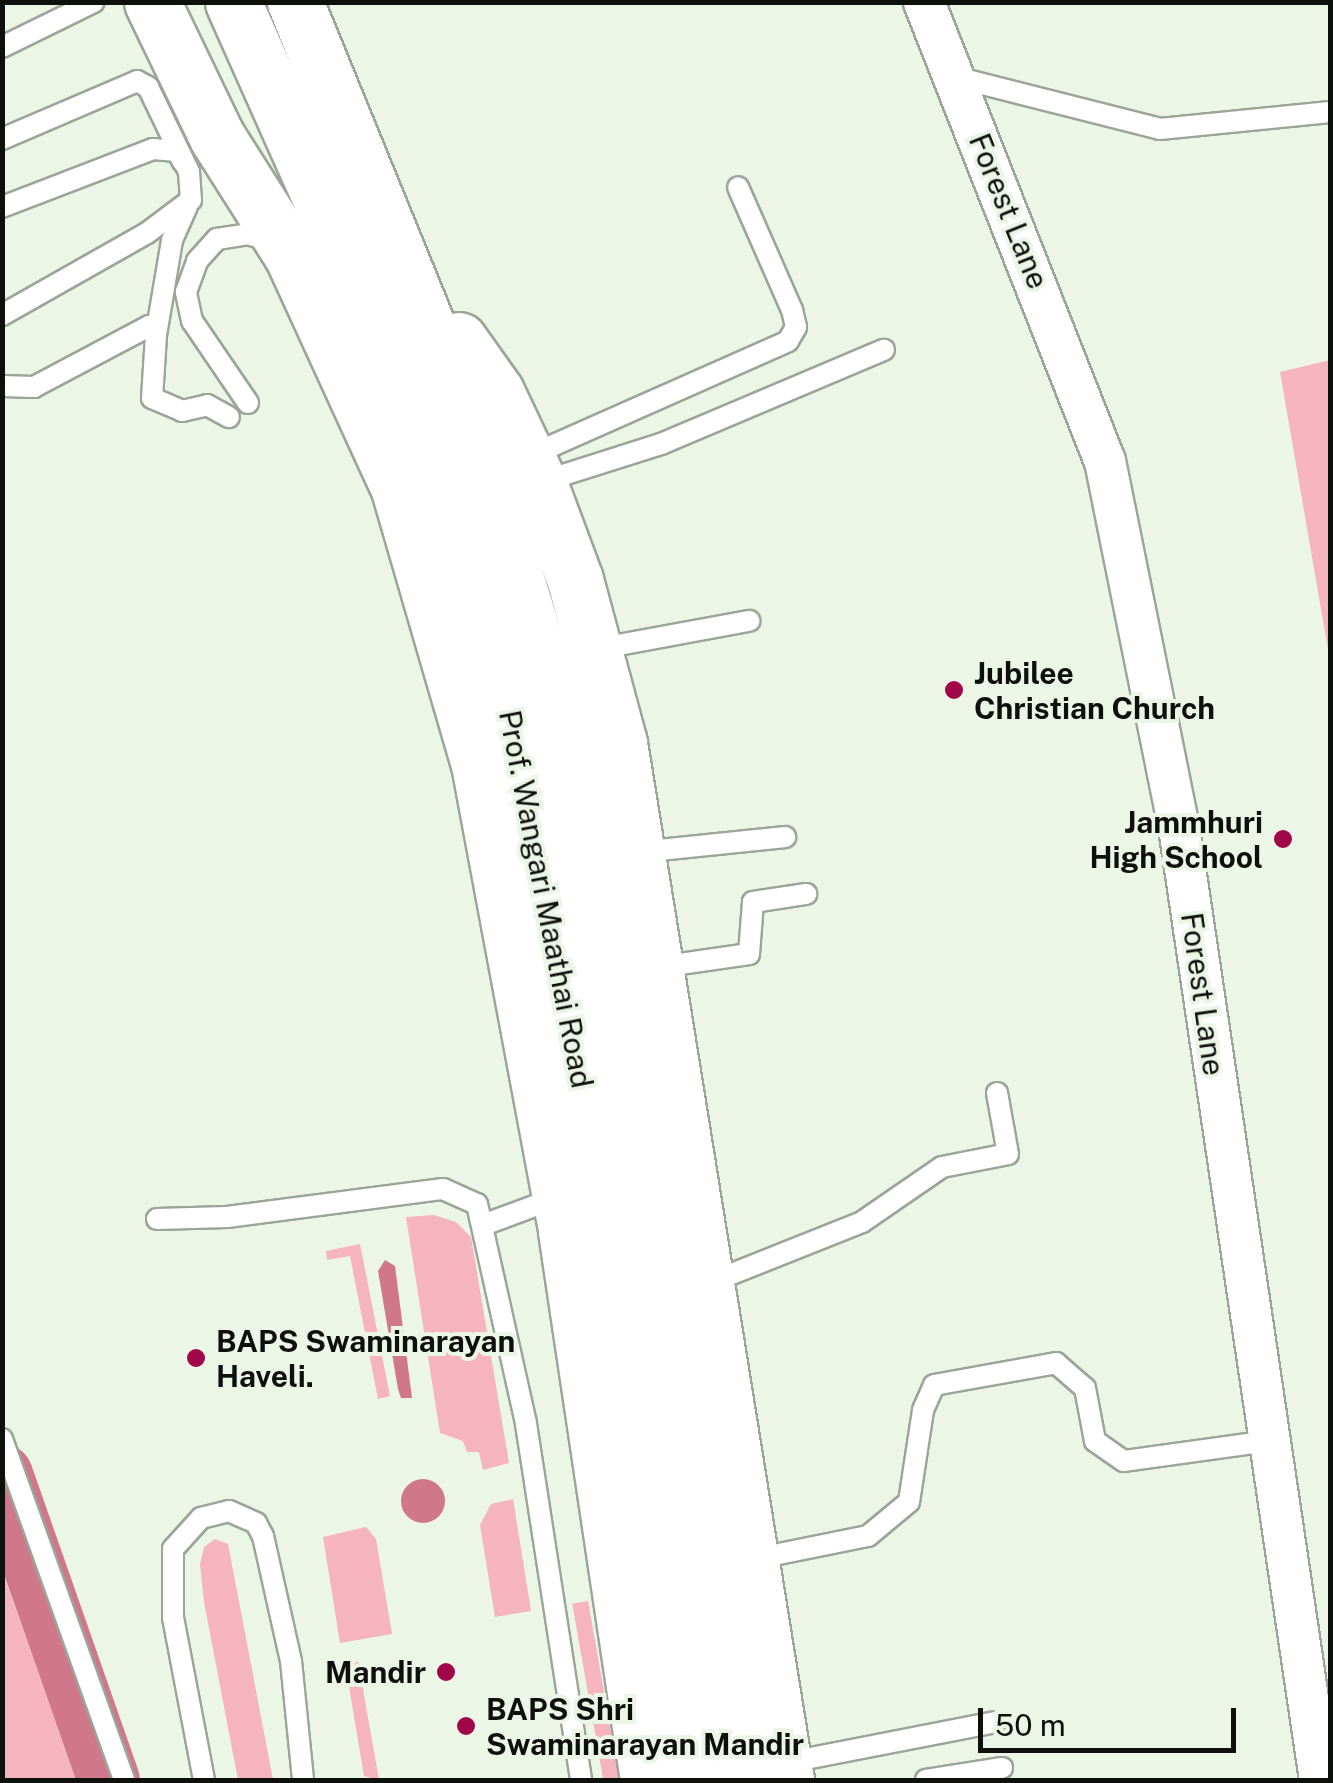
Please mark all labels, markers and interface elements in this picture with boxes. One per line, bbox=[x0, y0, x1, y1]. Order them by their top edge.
street label: Forest Lane bbox=[962, 128, 1056, 294]
place label: Jubilee Christian Church bbox=[974, 655, 1215, 726]
marker: Jubilee Christian Church bbox=[943, 679, 965, 701]
street label: Prof. Wangari Maathai Road bbox=[492, 707, 600, 1091]
place label: Jammhuri High School bbox=[1090, 804, 1263, 874]
marker: Jammhuri High School bbox=[1272, 828, 1294, 850]
street label: Forest Lane bbox=[1174, 910, 1232, 1078]
place label: BAPS Swaminarayan Haveli. bbox=[216, 1323, 515, 1394]
marker: BAPS Swaminarayan Haveli. bbox=[185, 1347, 207, 1369]
place label: Mandir bbox=[325, 1654, 426, 1690]
marker: Mandir bbox=[435, 1661, 457, 1683]
scale bar bbox=[983, 1688, 1240, 1750]
place label: BAPS Shri Swaminarayan Mandir bbox=[486, 1691, 804, 1762]
text: 50 m bbox=[995, 1707, 1066, 1743]
marker: BAPS Shri Swaminarayan Mandir bbox=[455, 1715, 477, 1737]

